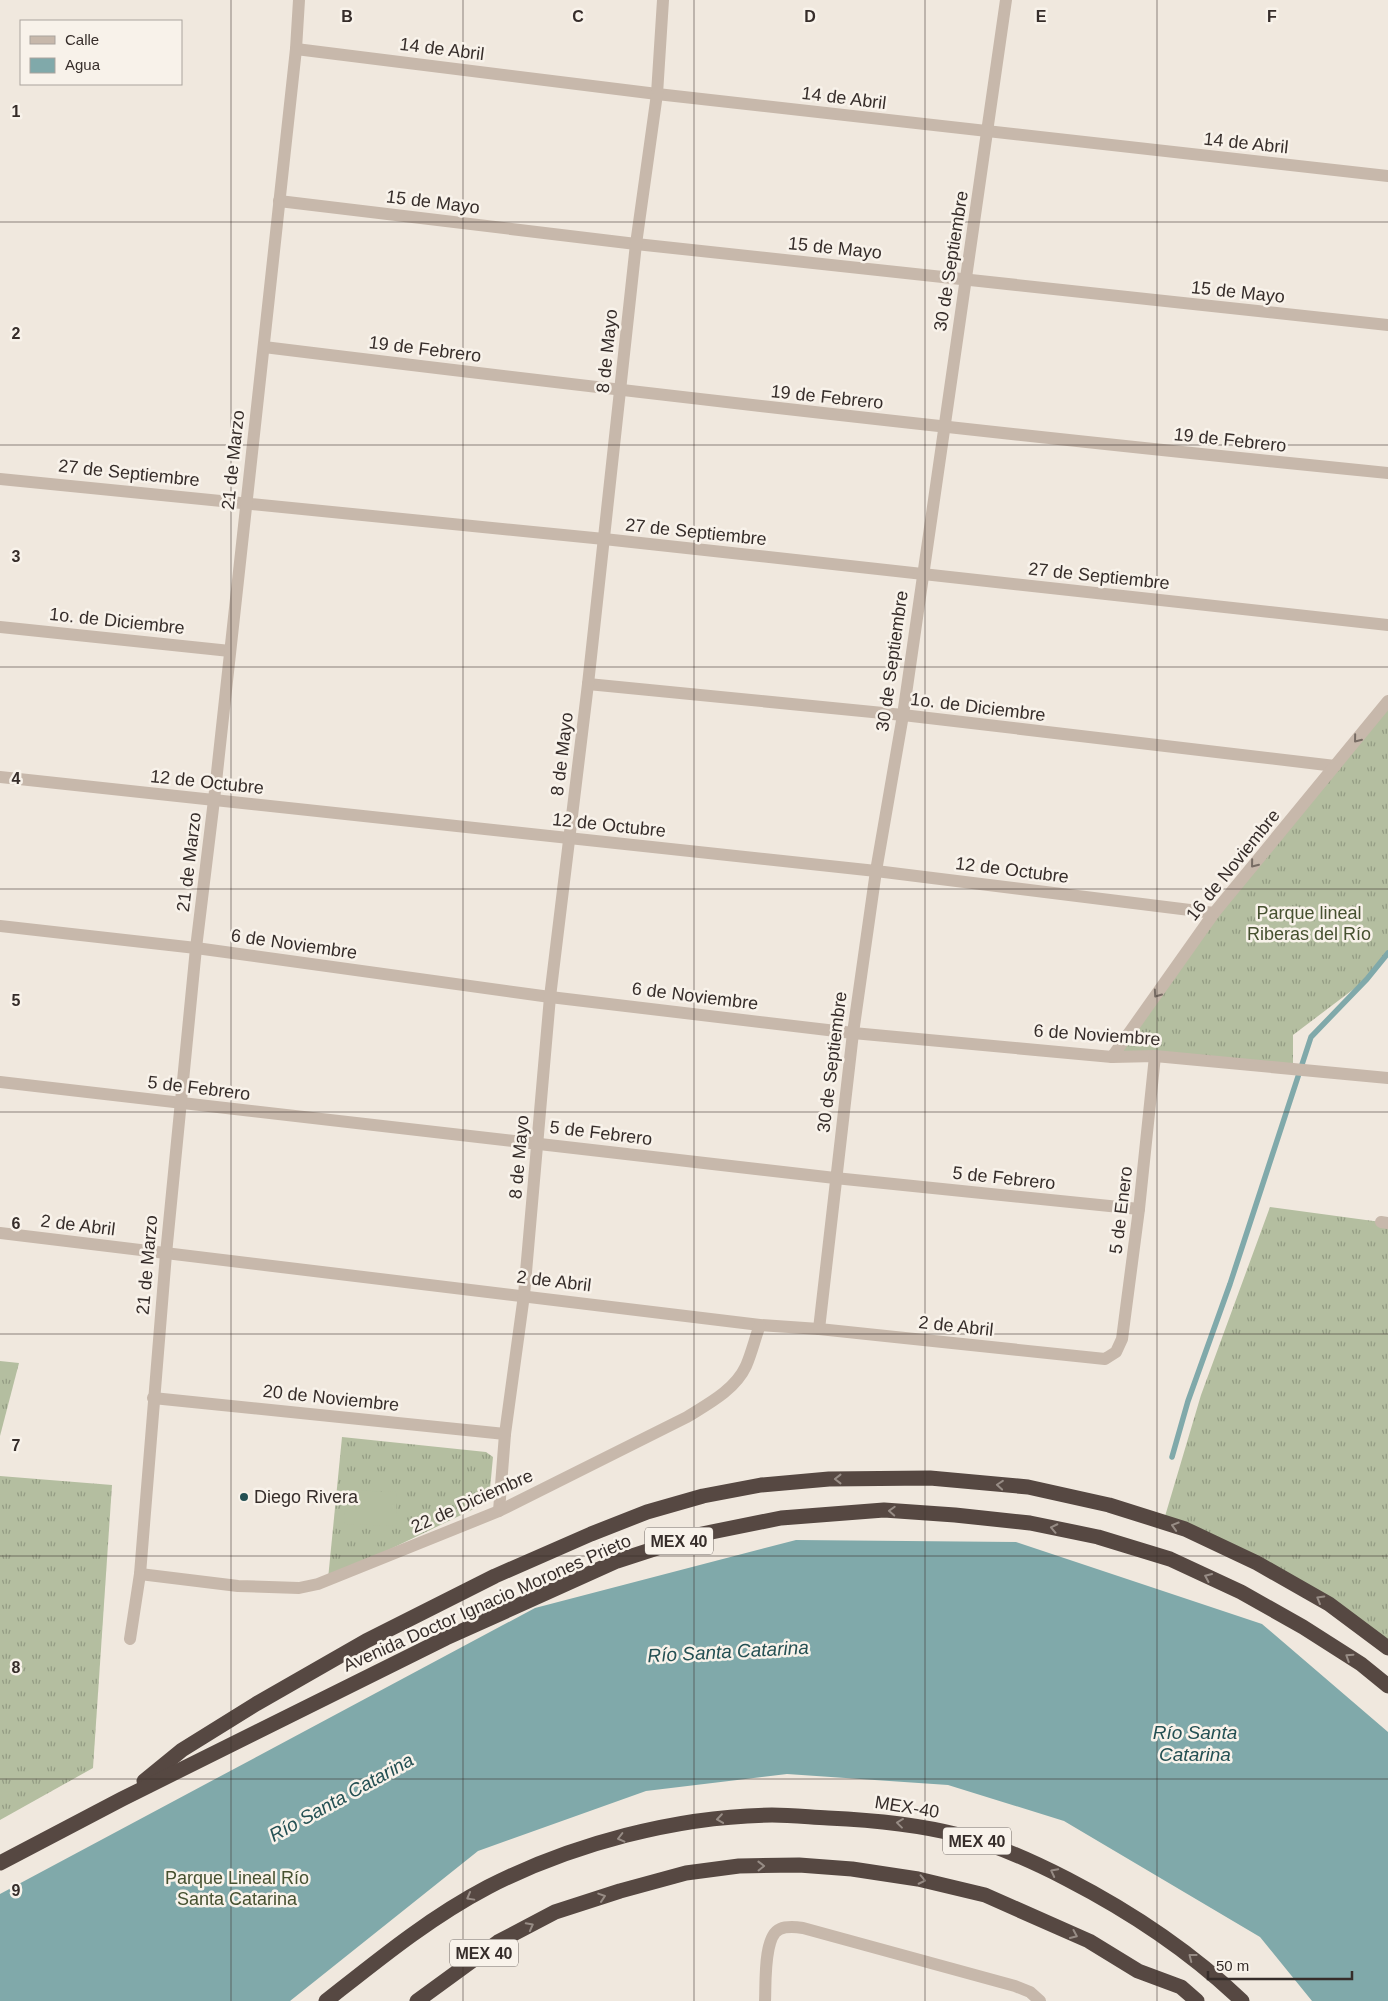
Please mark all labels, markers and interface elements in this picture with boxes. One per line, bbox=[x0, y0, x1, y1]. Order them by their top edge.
text: B bbox=[341, 8, 353, 25]
text: C bbox=[572, 8, 584, 25]
text: D bbox=[804, 8, 816, 25]
text: E bbox=[1036, 8, 1047, 25]
text: F bbox=[1267, 8, 1277, 25]
legend bbox=[20, 20, 182, 85]
text: Calle bbox=[65, 31, 99, 48]
street label: 14 de Abril bbox=[399, 34, 485, 64]
text: Agua bbox=[65, 56, 101, 73]
street label: 14 de Abril bbox=[801, 83, 887, 113]
text: 1 bbox=[12, 103, 21, 120]
street label: 14 de Abril bbox=[1203, 129, 1289, 157]
street label: 15 de Mayo bbox=[385, 186, 481, 218]
street label: 30 de Septiembre bbox=[930, 189, 972, 333]
street label: 15 de Mayo bbox=[787, 233, 883, 263]
street label: 15 de Mayo bbox=[1190, 277, 1286, 307]
street label: 8 de Mayo bbox=[593, 308, 621, 394]
text: 2 bbox=[12, 325, 21, 342]
street label: 19 de Febrero bbox=[368, 332, 482, 366]
street label: 19 de Febrero bbox=[770, 381, 884, 413]
street label: 21 de Marzo bbox=[218, 409, 248, 511]
street label: 19 de Febrero bbox=[1173, 424, 1287, 456]
street label: 27 de Septiembre bbox=[57, 456, 201, 490]
street label: 27 de Septiembre bbox=[624, 515, 768, 549]
text: 3 bbox=[12, 548, 21, 565]
street label: 27 de Septiembre bbox=[1027, 559, 1171, 593]
street label: 30 de Septiembre bbox=[872, 589, 912, 733]
street label: 1o. de Diciembre bbox=[48, 604, 186, 638]
street label: 1o. de Diciembre bbox=[909, 689, 1047, 725]
street label: 8 de Mayo bbox=[547, 711, 577, 797]
one-way arrow bbox=[1354, 733, 1363, 742]
street label: 12 de Octubre bbox=[149, 766, 265, 798]
text: 4 bbox=[12, 770, 21, 787]
street label: 16 de Noviembre bbox=[1182, 805, 1284, 925]
street label: 12 de Octubre bbox=[551, 809, 667, 841]
street label: 21 de Marzo bbox=[173, 811, 205, 913]
street label: 12 de Octubre bbox=[954, 853, 1070, 887]
one-way arrow bbox=[1251, 859, 1260, 868]
park label: Parque lineal Riberas del Río bbox=[1247, 903, 1371, 944]
street label: 6 de Noviembre bbox=[230, 925, 358, 963]
street label: 6 de Noviembre bbox=[631, 978, 759, 1014]
one-way arrow bbox=[1154, 988, 1163, 998]
street label: 30 de Septiembre bbox=[813, 990, 851, 1134]
text: 5 bbox=[12, 992, 21, 1009]
street label: 6 de Noviembre bbox=[1033, 1021, 1161, 1049]
street label: 5 de Febrero bbox=[147, 1072, 251, 1104]
street label: 8 de Mayo bbox=[505, 1114, 533, 1200]
street label: 5 de Febrero bbox=[549, 1117, 653, 1149]
street label: 5 de Febrero bbox=[952, 1163, 1056, 1193]
street label: 5 de Enero bbox=[1106, 1165, 1136, 1255]
street label: 2 de Abril bbox=[40, 1211, 116, 1239]
street label: 21 de Marzo bbox=[133, 1214, 161, 1316]
text: 6 bbox=[12, 1215, 21, 1232]
street label: 2 de Abril bbox=[516, 1267, 592, 1295]
street label: 2 de Abril bbox=[918, 1312, 994, 1340]
street label: 20 de Noviembre bbox=[262, 1381, 400, 1415]
text: 7 bbox=[12, 1437, 21, 1454]
street label: 22 de Diciembre bbox=[408, 1465, 536, 1537]
one-way arrow bbox=[834, 1474, 842, 1484]
one-way arrow bbox=[996, 1480, 1004, 1491]
place label: Diego Rivera bbox=[254, 1487, 359, 1507]
marker: Diego Rivera bbox=[238, 1491, 250, 1503]
one-way arrow bbox=[888, 1506, 896, 1516]
one-way arrow bbox=[1171, 1522, 1180, 1532]
one-way arrow bbox=[1049, 1523, 1058, 1534]
road number: MEX 40 bbox=[645, 1528, 713, 1554]
street label: Avenida Doctor Ignacio Morones Prieto bbox=[340, 1530, 634, 1676]
one-way arrow bbox=[1204, 1572, 1213, 1583]
one-way arrow bbox=[1316, 1596, 1325, 1606]
water label: Río Santa Catarina bbox=[647, 1637, 809, 1666]
one-way arrow bbox=[1346, 1653, 1355, 1663]
text: 8 bbox=[12, 1659, 21, 1676]
water label: Río Santa Catarina bbox=[1153, 1722, 1237, 1765]
water label: Río Santa Catarina bbox=[265, 1749, 417, 1846]
street label: MEX-40 bbox=[873, 1792, 941, 1822]
one-way arrow bbox=[716, 1813, 724, 1824]
one-way arrow bbox=[896, 1818, 904, 1829]
road number: MEX 40 bbox=[943, 1828, 1011, 1854]
one-way arrow bbox=[616, 1832, 625, 1843]
one-way arrow bbox=[757, 1861, 765, 1871]
park label: Parque Lineal Río Santa Catarina bbox=[165, 1868, 309, 1909]
one-way arrow bbox=[1050, 1868, 1059, 1878]
one-way arrow bbox=[918, 1874, 927, 1885]
text: 9 bbox=[12, 1882, 21, 1899]
one-way arrow bbox=[466, 1891, 475, 1901]
one-way arrow bbox=[597, 1892, 605, 1902]
one-way arrow bbox=[525, 1922, 534, 1932]
one-way arrow bbox=[1069, 1929, 1078, 1939]
road number: MEX 40 bbox=[450, 1940, 518, 1966]
scale bar bbox=[1208, 1948, 1352, 1980]
one-way arrow bbox=[1188, 1954, 1198, 1963]
text: 50 m bbox=[1216, 1957, 1249, 1974]

